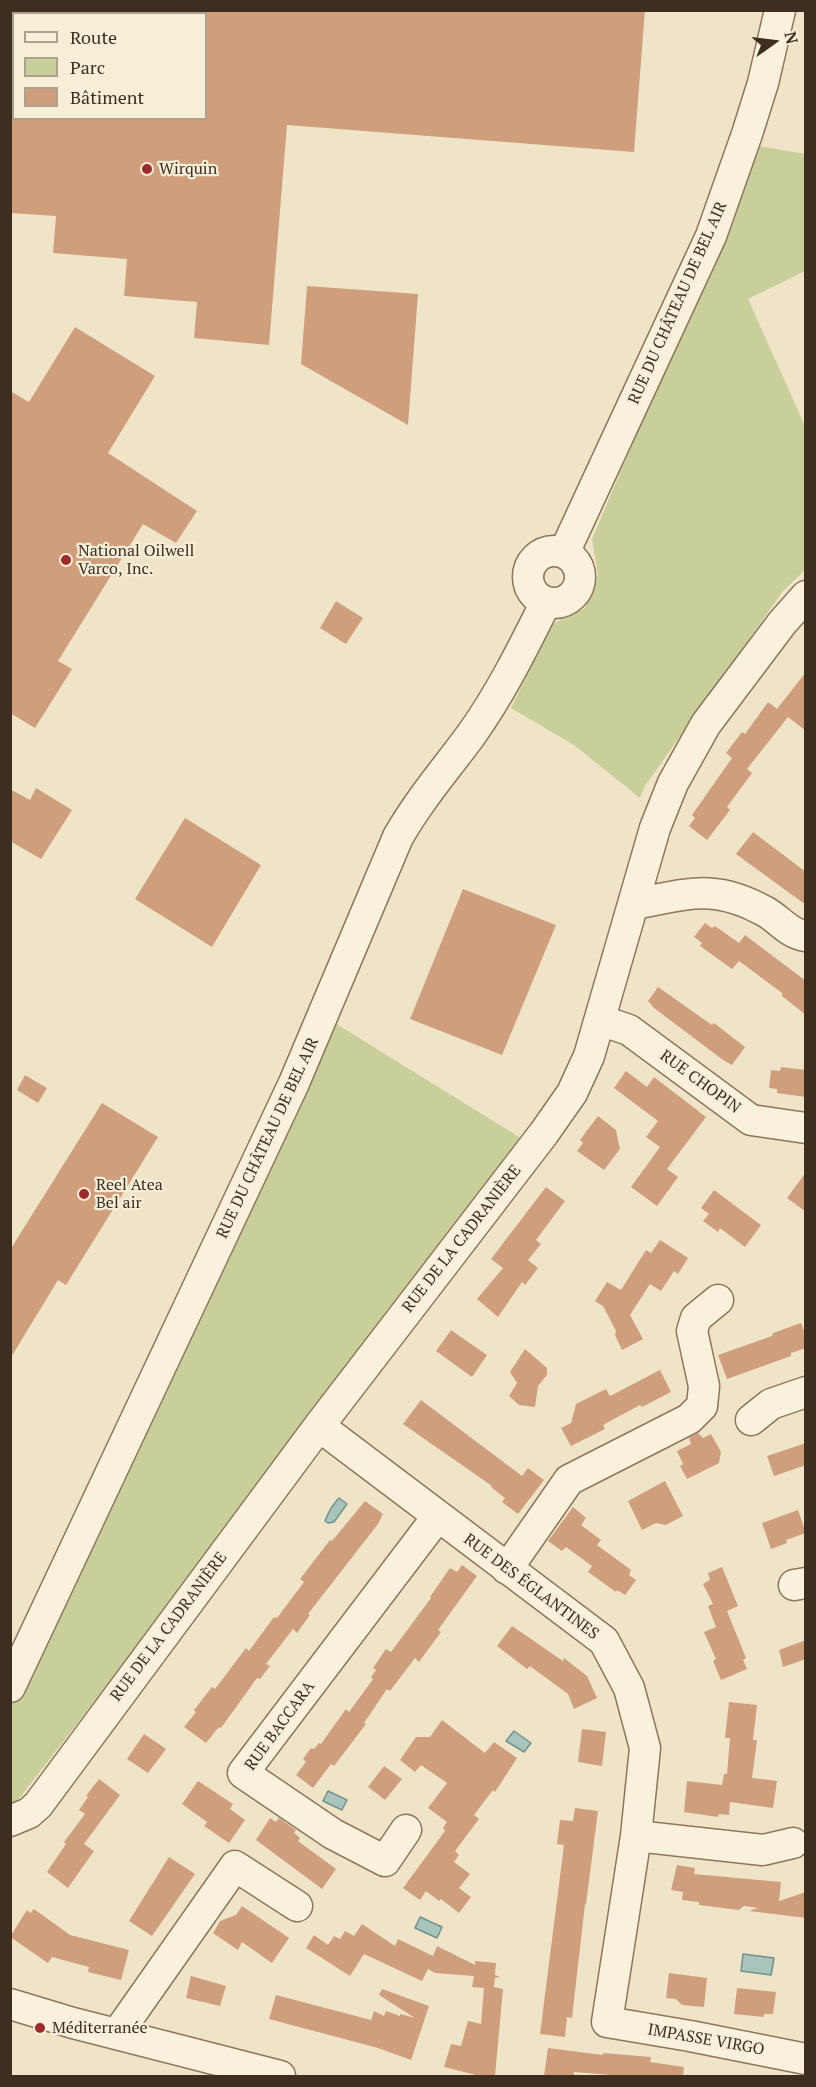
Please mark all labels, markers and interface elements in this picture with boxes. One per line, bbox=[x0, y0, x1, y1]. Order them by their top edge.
legend bbox=[12, 12, 207, 120]
north arrow bbox=[744, 12, 804, 72]
text: Route bbox=[70, 25, 117, 49]
text: N bbox=[779, 29, 804, 46]
text: Parc bbox=[70, 55, 105, 79]
text: Bâtiment bbox=[70, 85, 144, 109]
place label: Wirquin bbox=[159, 159, 217, 179]
marker: Wirquin bbox=[140, 162, 154, 176]
street label: RUE DU CHÂTEAU DE BEL AIR bbox=[625, 199, 731, 407]
place label: National Oilwell Varco, Inc. bbox=[78, 541, 194, 579]
marker: National Oilwell Varco, Inc. bbox=[59, 553, 73, 567]
street label: RUE DU CHÂTEAU DE BEL AIR bbox=[213, 1034, 323, 1242]
street label: RUE CHOPIN bbox=[656, 1046, 744, 1118]
street label: RUE DE LA CADRANIÈRE bbox=[398, 1161, 526, 1317]
place label: Reel Atea Bel air bbox=[96, 1175, 163, 1213]
marker: Reel Atea Bel air bbox=[77, 1187, 91, 1201]
street label: RUE DES ÉGLANTINES bbox=[460, 1530, 602, 1644]
street label: RUE DE LA CADRANIÈRE bbox=[107, 1549, 231, 1705]
street label: RUE BACCARA bbox=[241, 1678, 319, 1774]
place label: Méditerranée bbox=[52, 2018, 148, 2038]
street label: IMPASSE VIRGO bbox=[646, 2020, 766, 2060]
marker: Méditerranée bbox=[33, 2021, 47, 2035]

